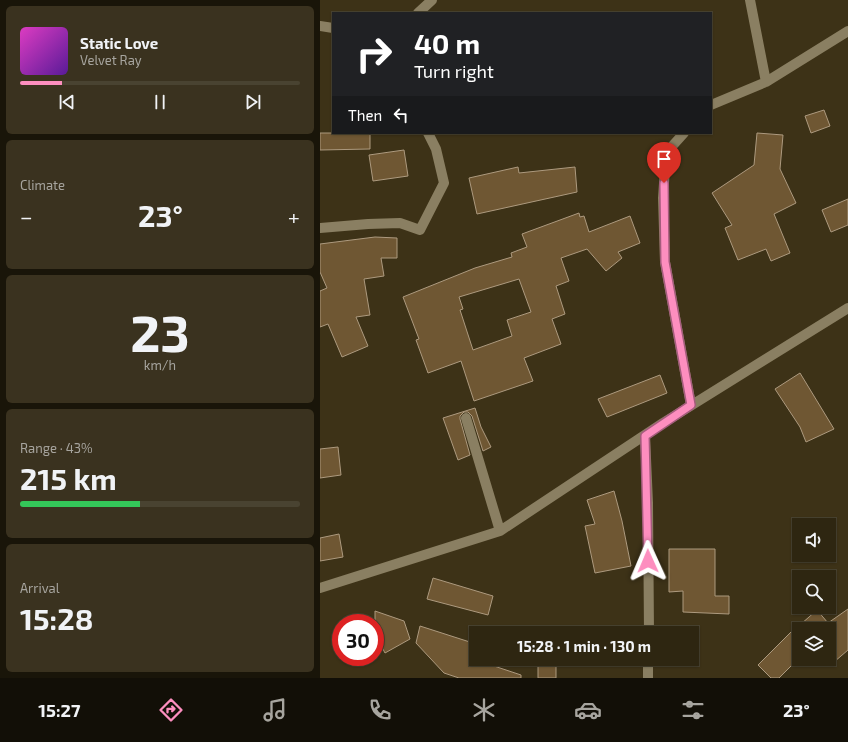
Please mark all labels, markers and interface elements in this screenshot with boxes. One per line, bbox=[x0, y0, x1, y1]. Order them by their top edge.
text: 40 m bbox=[414, 26, 480, 60]
icon: right bbox=[348, 28, 400, 80]
text: Static Love bbox=[80, 34, 158, 52]
text: Velvet Ray bbox=[80, 52, 142, 68]
text: Turn right bbox=[414, 60, 494, 82]
icon: previous bbox=[56, 91, 78, 113]
icon: pause bbox=[149, 91, 171, 113]
icon: next bbox=[242, 91, 264, 113]
icon: left bbox=[390, 104, 412, 126]
text: Then bbox=[348, 106, 382, 124]
pin bbox=[647, 142, 681, 183]
icon: arrive bbox=[653, 148, 675, 170]
text: Climate bbox=[20, 177, 65, 193]
text: 23° bbox=[138, 197, 183, 233]
text: − bbox=[20, 203, 33, 229]
text: + bbox=[288, 203, 300, 229]
text: 23 bbox=[130, 300, 190, 362]
text: km/h bbox=[144, 357, 176, 373]
text: Range · 43% bbox=[20, 440, 93, 456]
text: 215 km bbox=[20, 460, 117, 496]
map controls bbox=[792, 518, 836, 666]
button: sound bbox=[792, 518, 836, 562]
position arrow bbox=[627, 540, 669, 582]
button: search bbox=[792, 570, 836, 614]
text: Arrival bbox=[20, 580, 60, 596]
text: 15:28 bbox=[20, 600, 93, 636]
speed limit sign: 30 bbox=[332, 614, 384, 666]
button: layers bbox=[792, 622, 836, 666]
text: 15:28 · 1 min · 130 m bbox=[517, 637, 651, 655]
icon: directions bbox=[157, 696, 185, 724]
icon: music bbox=[261, 696, 289, 724]
icon: phone bbox=[366, 696, 394, 724]
icon: climate bbox=[470, 696, 498, 724]
icon: car bbox=[574, 696, 602, 724]
icon: filters bbox=[679, 696, 707, 724]
text: 15:27 bbox=[38, 699, 80, 721]
text: 23° bbox=[783, 699, 810, 721]

